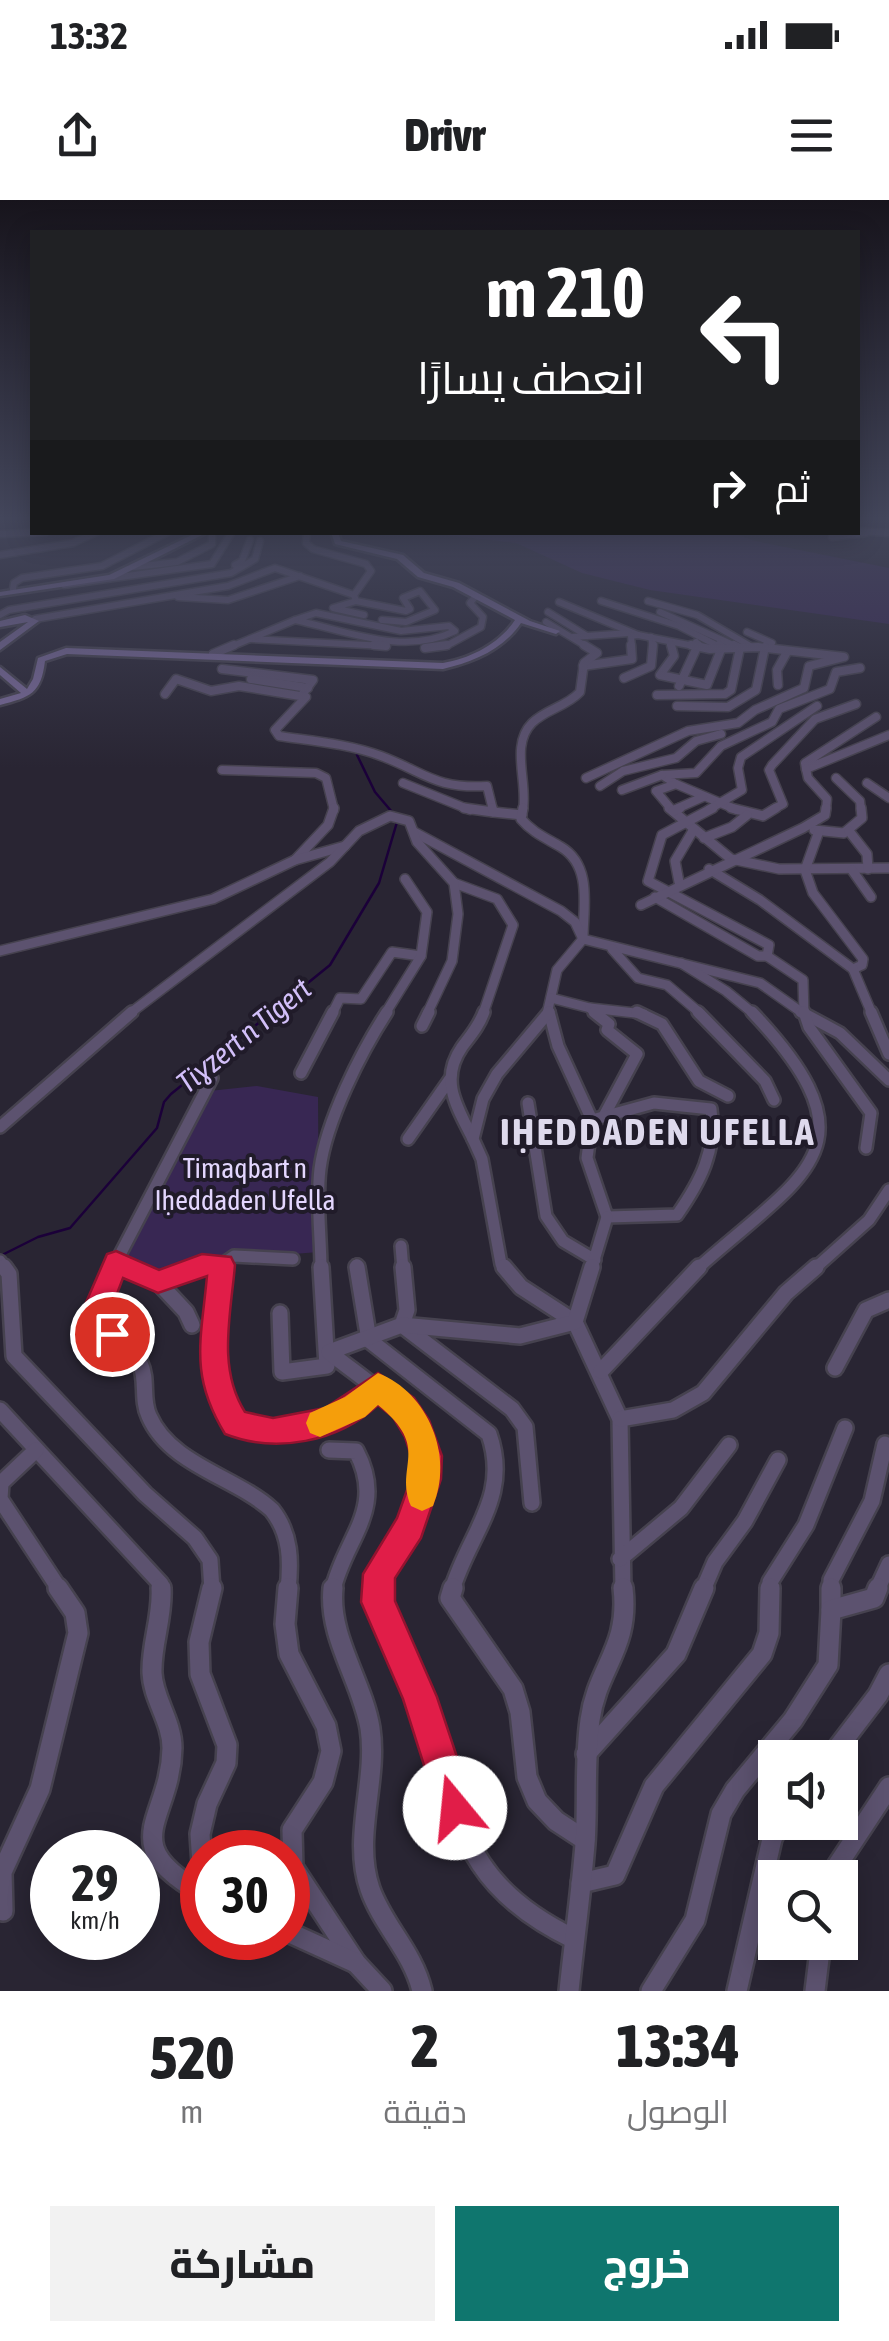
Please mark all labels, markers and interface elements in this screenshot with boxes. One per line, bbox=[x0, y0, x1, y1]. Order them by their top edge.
text: 13:32 bbox=[50, 14, 128, 57]
icon: share bbox=[50, 108, 105, 163]
icon: menu bbox=[784, 108, 839, 163]
text: Drivr bbox=[404, 109, 485, 161]
text: 210 m bbox=[486, 252, 645, 332]
icon: left bbox=[680, 270, 810, 400]
text: انعطف يسارًا bbox=[417, 352, 645, 404]
icon: right bbox=[700, 460, 755, 515]
text: ثم bbox=[775, 467, 810, 510]
water label: Tiɣzert n Tigert bbox=[170, 971, 317, 1100]
district label: IḤEDDADEN UFELLA bbox=[500, 1110, 816, 1153]
park label: Timaqbart n Iḥeddaden Ufella bbox=[154, 1152, 336, 1216]
pin bbox=[70, 1292, 155, 1377]
icon: arrive bbox=[85, 1307, 140, 1362]
map controls bbox=[758, 1740, 858, 1960]
button: sound bbox=[758, 1740, 858, 1840]
position arrow bbox=[403, 1756, 507, 1860]
speed limit sign: 30 bbox=[180, 1830, 310, 1960]
text: 29 bbox=[71, 1854, 118, 1912]
button: search bbox=[758, 1860, 858, 1960]
text: km/h bbox=[70, 1906, 120, 1934]
text: 2 bbox=[411, 2011, 439, 2080]
text: 13:34 bbox=[616, 2011, 740, 2080]
text: 520 bbox=[149, 2023, 234, 2092]
text: m bbox=[180, 2093, 203, 2130]
text: دقيقة bbox=[383, 2093, 467, 2130]
text: الوصول bbox=[627, 2093, 729, 2130]
button: مشاركة bbox=[50, 2206, 435, 2321]
button: خروج bbox=[455, 2206, 839, 2321]

